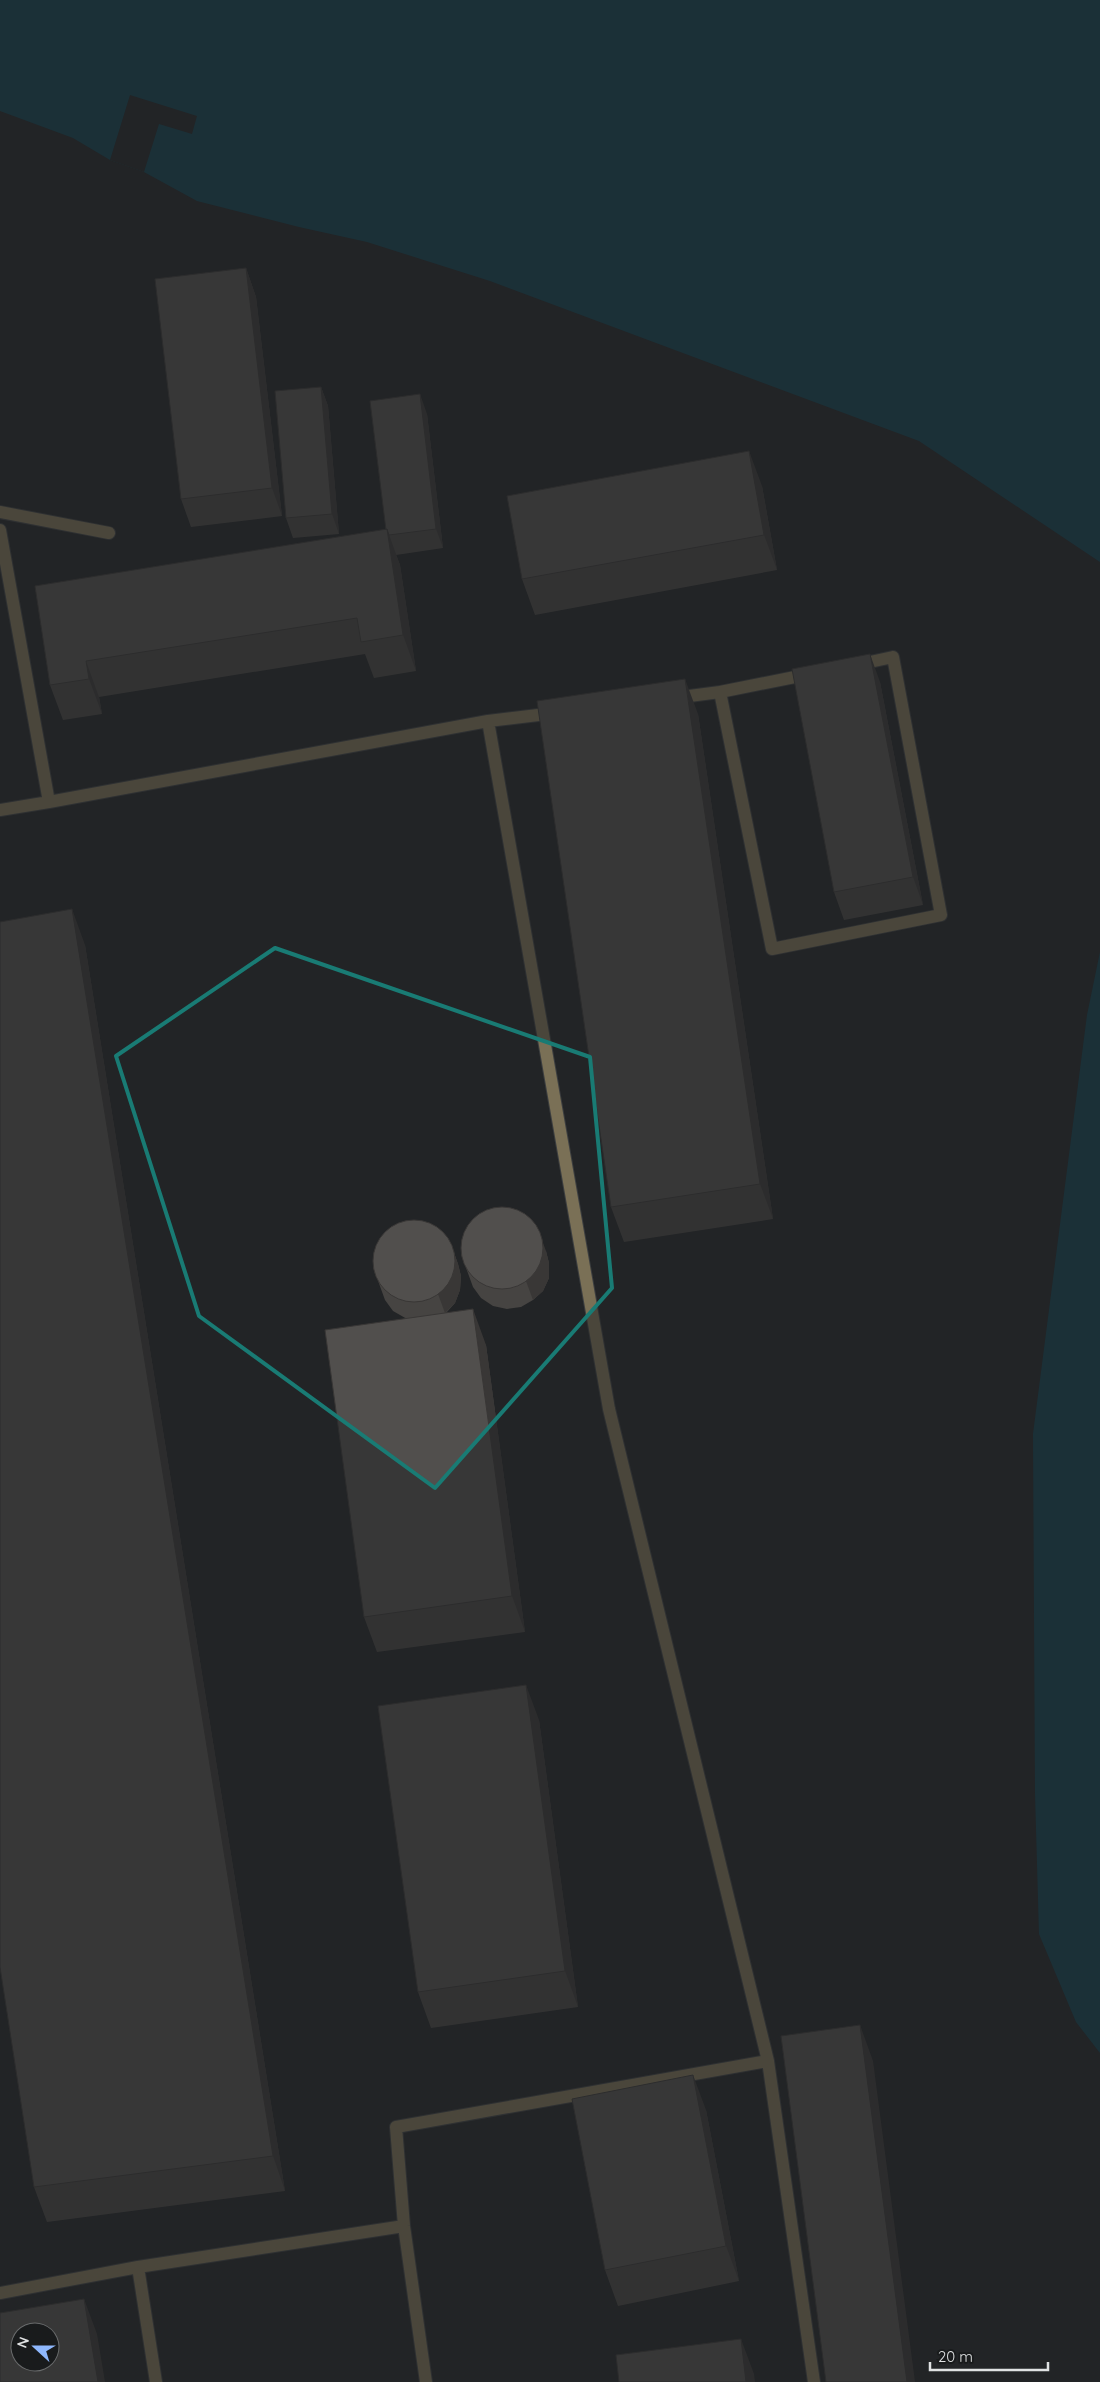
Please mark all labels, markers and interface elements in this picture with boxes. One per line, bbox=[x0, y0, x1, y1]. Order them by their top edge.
north arrow bbox=[10, 2322, 60, 2372]
text: N bbox=[13, 2334, 33, 2350]
scale bar bbox=[930, 2340, 1048, 2372]
text: 20 m bbox=[938, 2347, 973, 2366]

